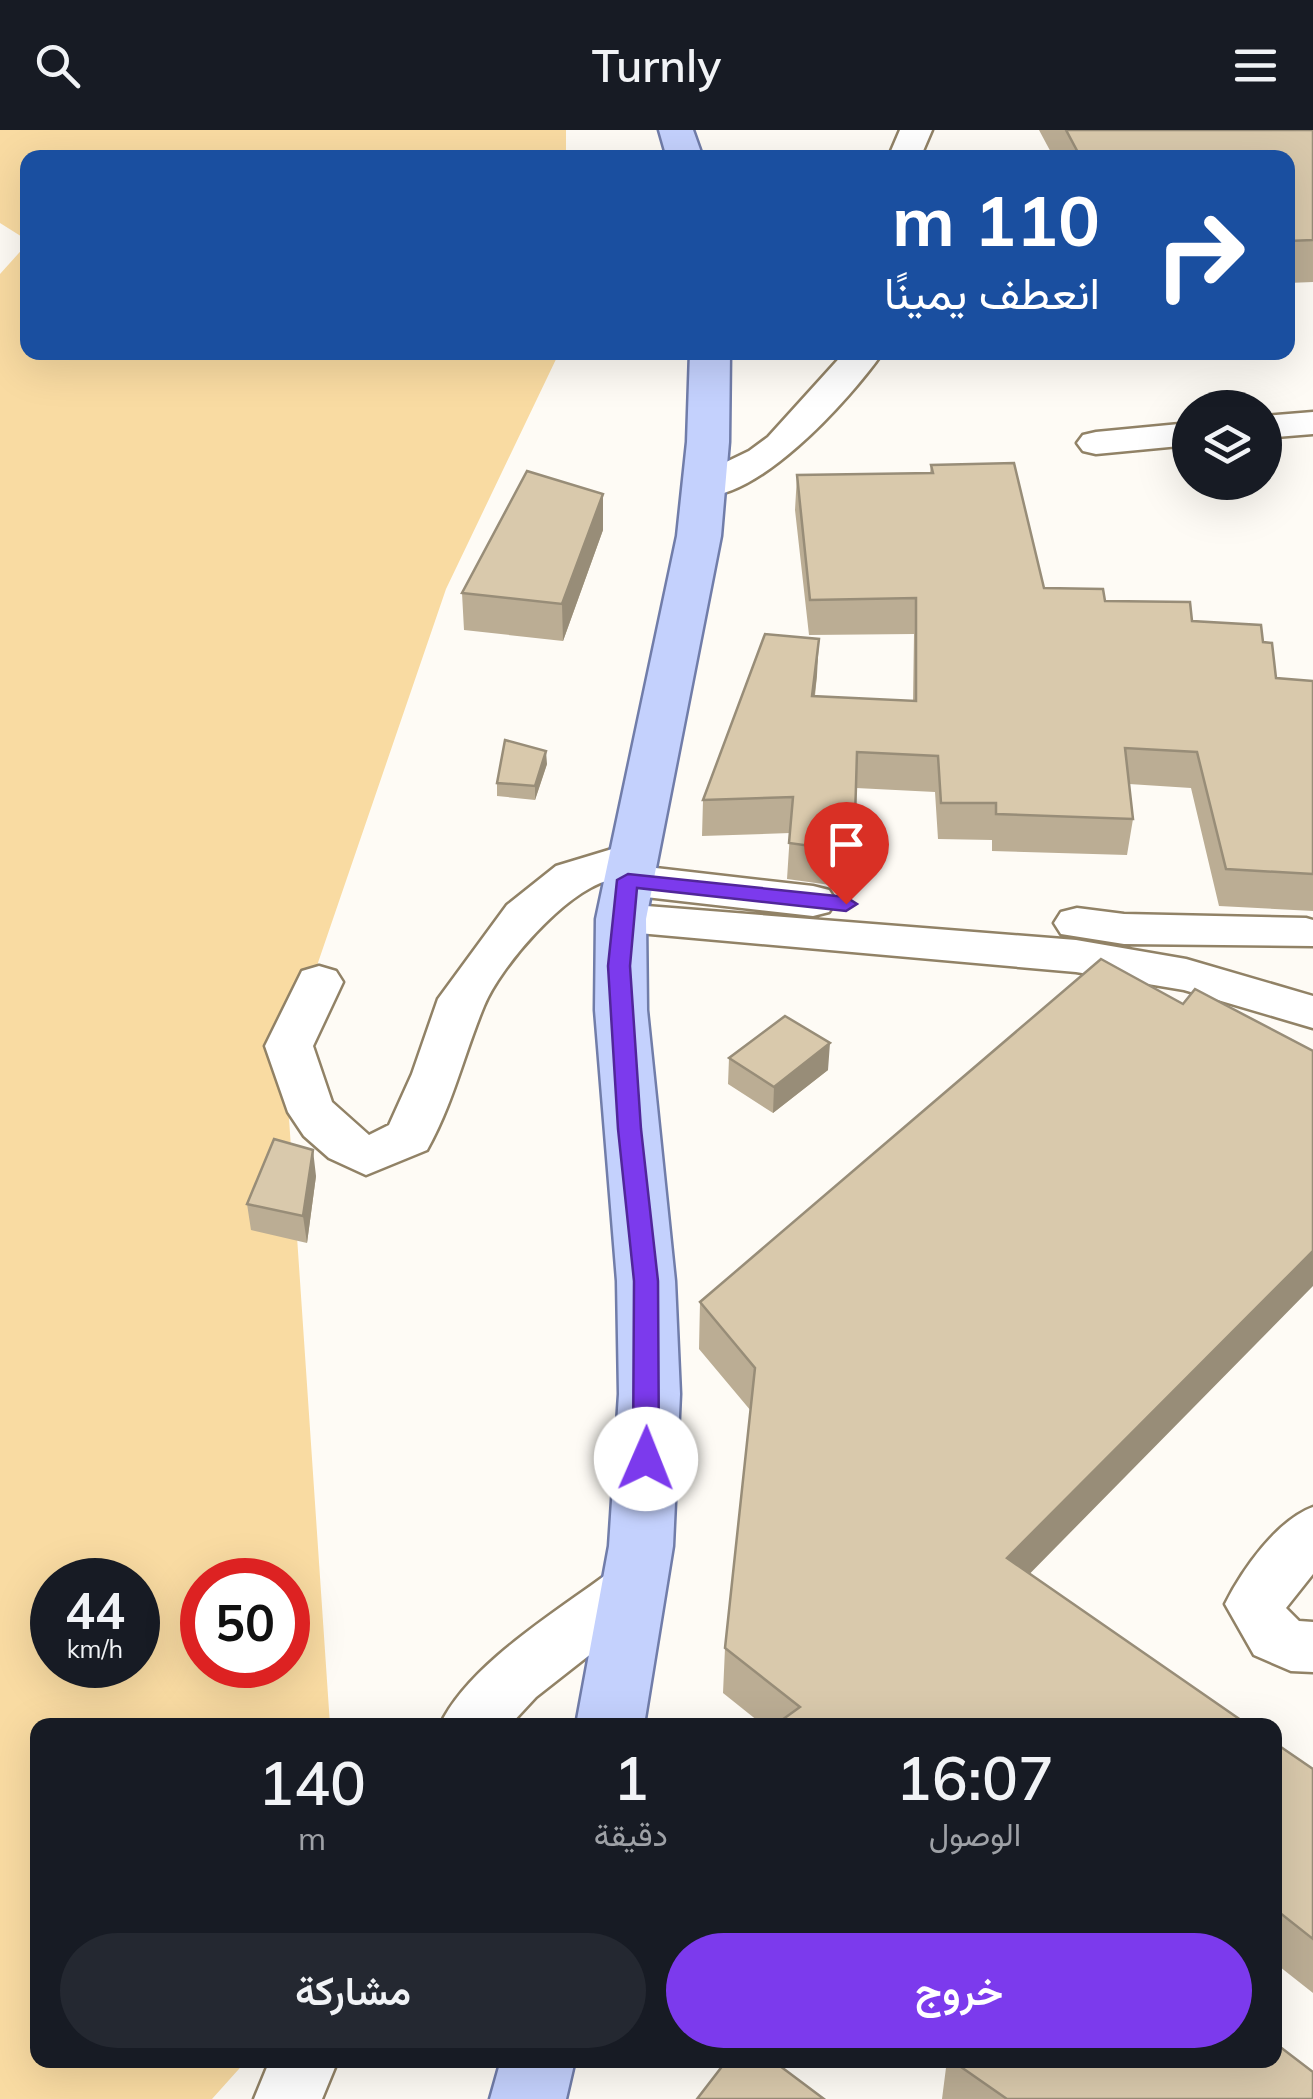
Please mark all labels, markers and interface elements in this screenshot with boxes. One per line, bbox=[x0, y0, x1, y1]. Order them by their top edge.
text: Turnly bbox=[592, 37, 721, 93]
icon: search bbox=[30, 38, 85, 93]
icon: menu bbox=[1228, 38, 1283, 93]
text: 110 m bbox=[892, 176, 1100, 264]
icon: right bbox=[1135, 190, 1265, 320]
text: انعطف يمينًا bbox=[884, 264, 1100, 320]
map controls bbox=[1172, 390, 1282, 500]
button: layers bbox=[1172, 390, 1282, 500]
pin bbox=[804, 802, 889, 905]
icon: arrive bbox=[819, 817, 874, 872]
position arrow bbox=[594, 1407, 698, 1511]
speed limit sign: 50 bbox=[180, 1558, 310, 1688]
text: 44 bbox=[65, 1579, 125, 1642]
text: km/h bbox=[67, 1633, 123, 1664]
text: 1 bbox=[613, 1740, 649, 1815]
text: 16:07 bbox=[896, 1740, 1054, 1815]
text: 140 bbox=[258, 1745, 366, 1820]
text: دقيقة bbox=[594, 1814, 668, 1854]
text: الوصول bbox=[929, 1814, 1021, 1854]
text: m bbox=[298, 1818, 326, 1858]
button: مشاركة bbox=[60, 1933, 646, 2048]
button: خروج bbox=[666, 1933, 1252, 2048]

